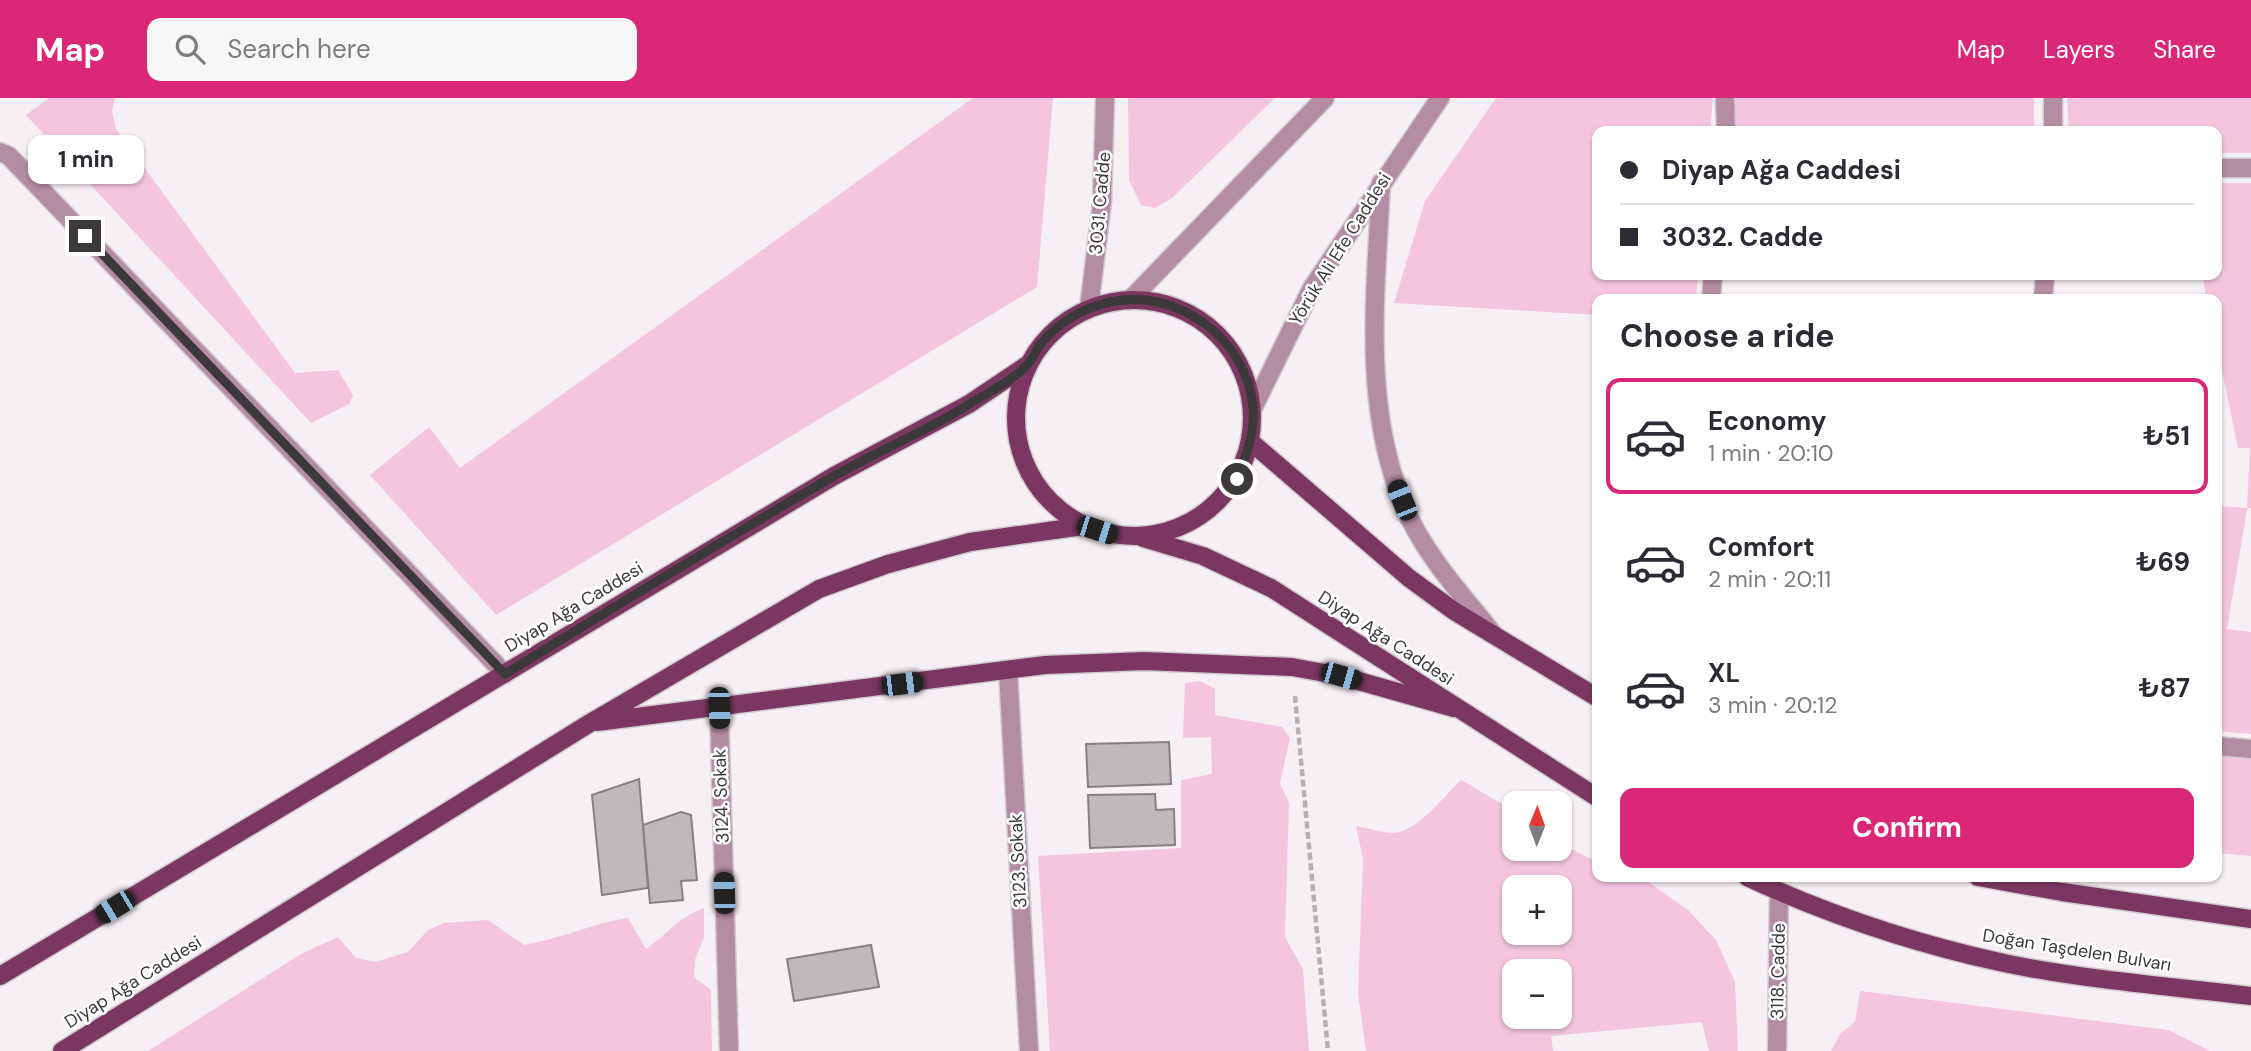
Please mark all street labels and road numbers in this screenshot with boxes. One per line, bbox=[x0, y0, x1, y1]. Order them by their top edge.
street label: 3031. Cadde bbox=[1084, 151, 1116, 255]
street label: Yörük Ali Efe Caddesi bbox=[1283, 168, 1397, 330]
street label: Diyap Ağa Caddesi bbox=[500, 556, 648, 658]
street label: Diyap Ağa Caddesi bbox=[1313, 585, 1459, 691]
street label: 3124. Sokak bbox=[707, 748, 735, 844]
street label: 3123. Sokak bbox=[1004, 813, 1032, 909]
street label: 3118. Cadde bbox=[1765, 923, 1791, 1019]
street label: Doğan Taşdelen Bulvarı bbox=[1981, 923, 2173, 977]
street label: Diyap Ağa Caddesi bbox=[60, 930, 206, 1034]

